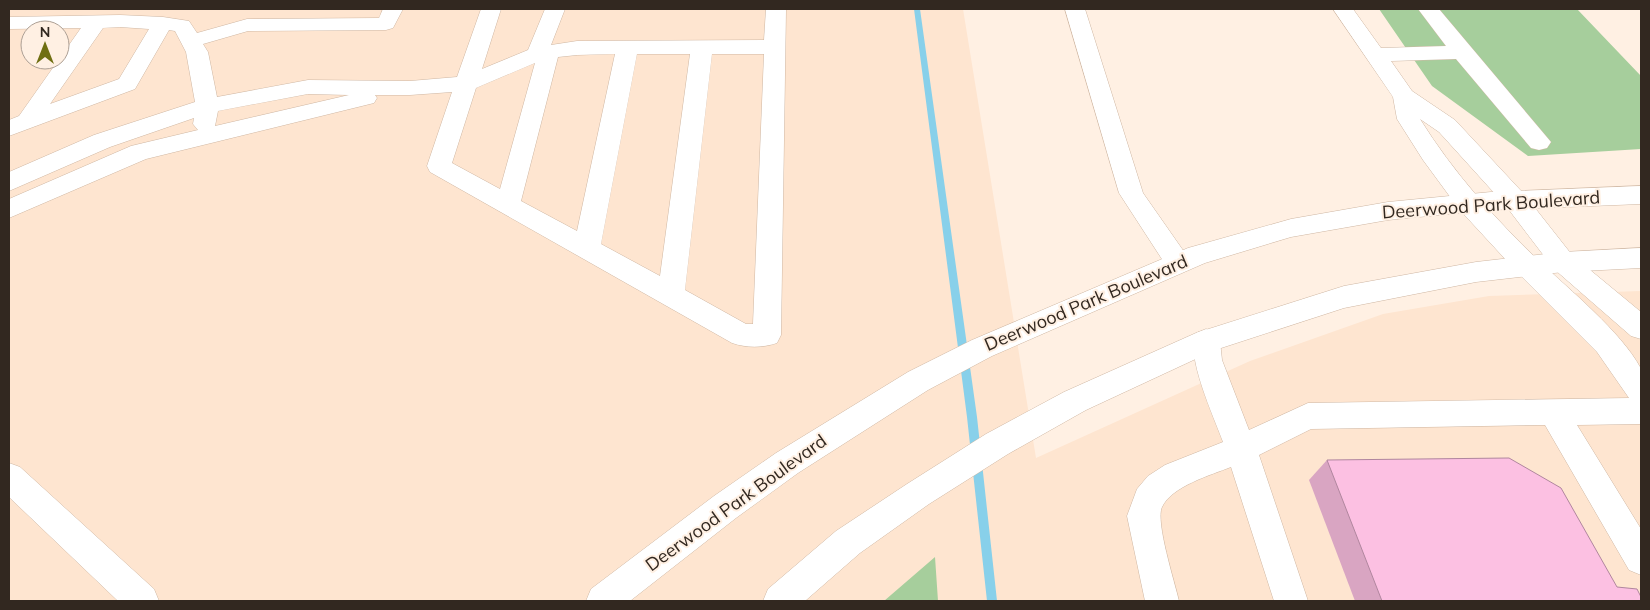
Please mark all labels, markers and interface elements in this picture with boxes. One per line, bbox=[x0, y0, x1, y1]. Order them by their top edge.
north arrow bbox=[20, 20, 70, 70]
text: N bbox=[40, 23, 50, 41]
street label: Deerwood Park Boulevard bbox=[1381, 185, 1601, 224]
street label: Deerwood Park Boulevard bbox=[981, 249, 1191, 356]
street label: Deerwood Park Boulevard bbox=[641, 429, 831, 576]

